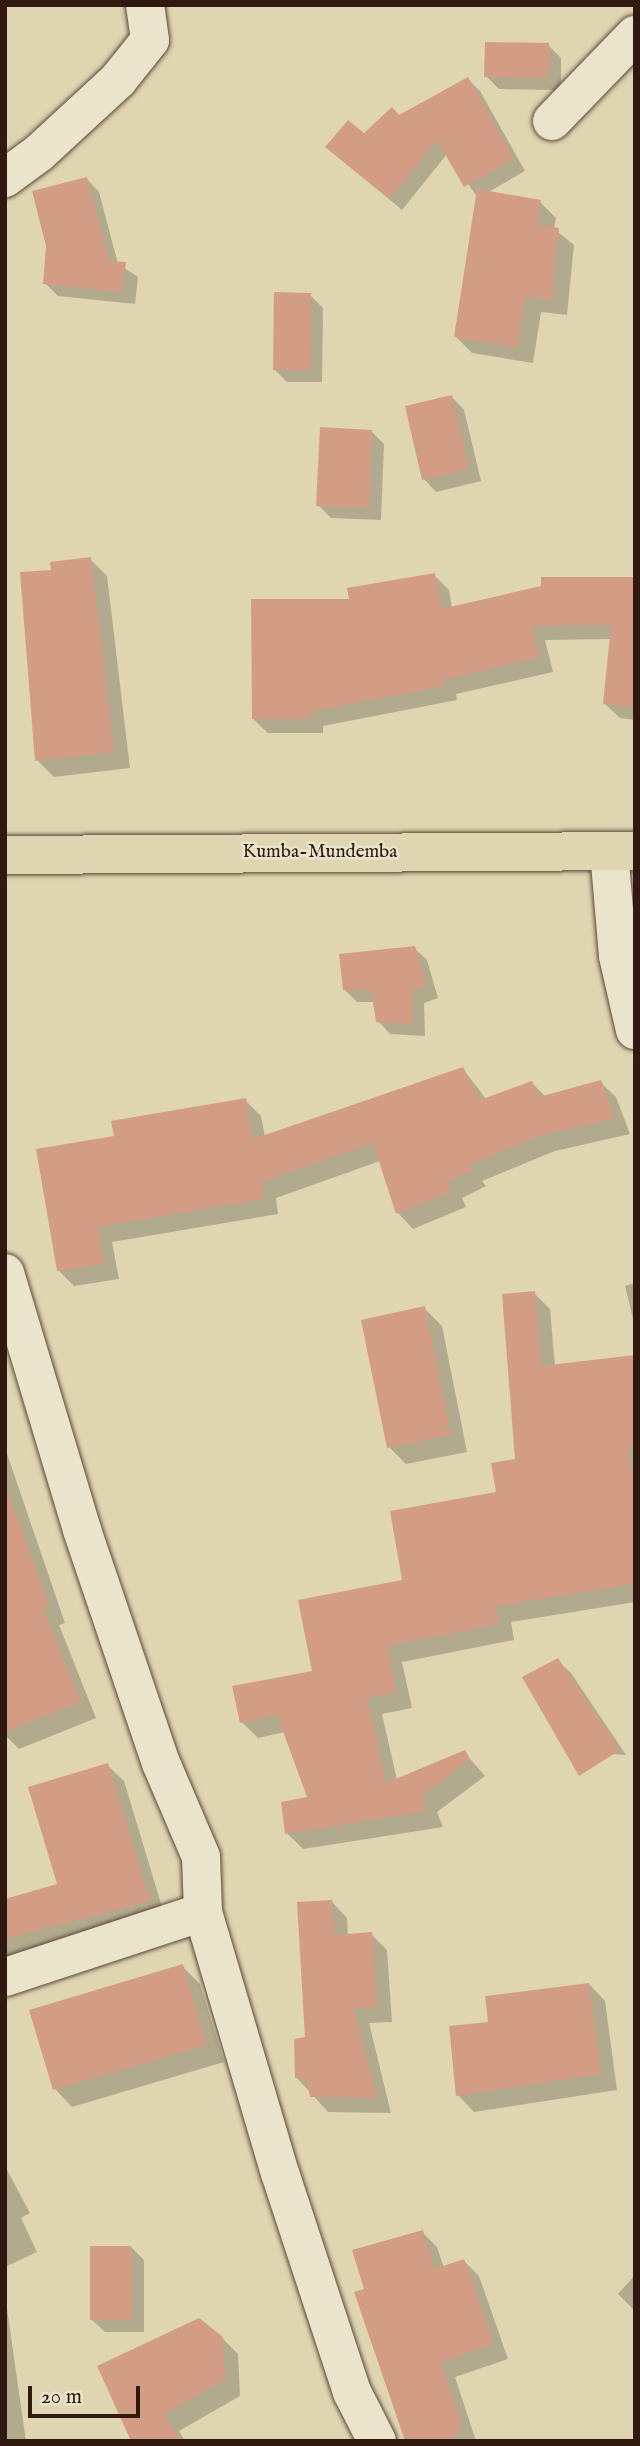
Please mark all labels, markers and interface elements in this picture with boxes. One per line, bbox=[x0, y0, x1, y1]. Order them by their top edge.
street label: Kumba-Mundemba bbox=[243, 842, 397, 864]
scale bar bbox=[32, 2372, 144, 2416]
text: 20 m bbox=[41, 2384, 82, 2411]

